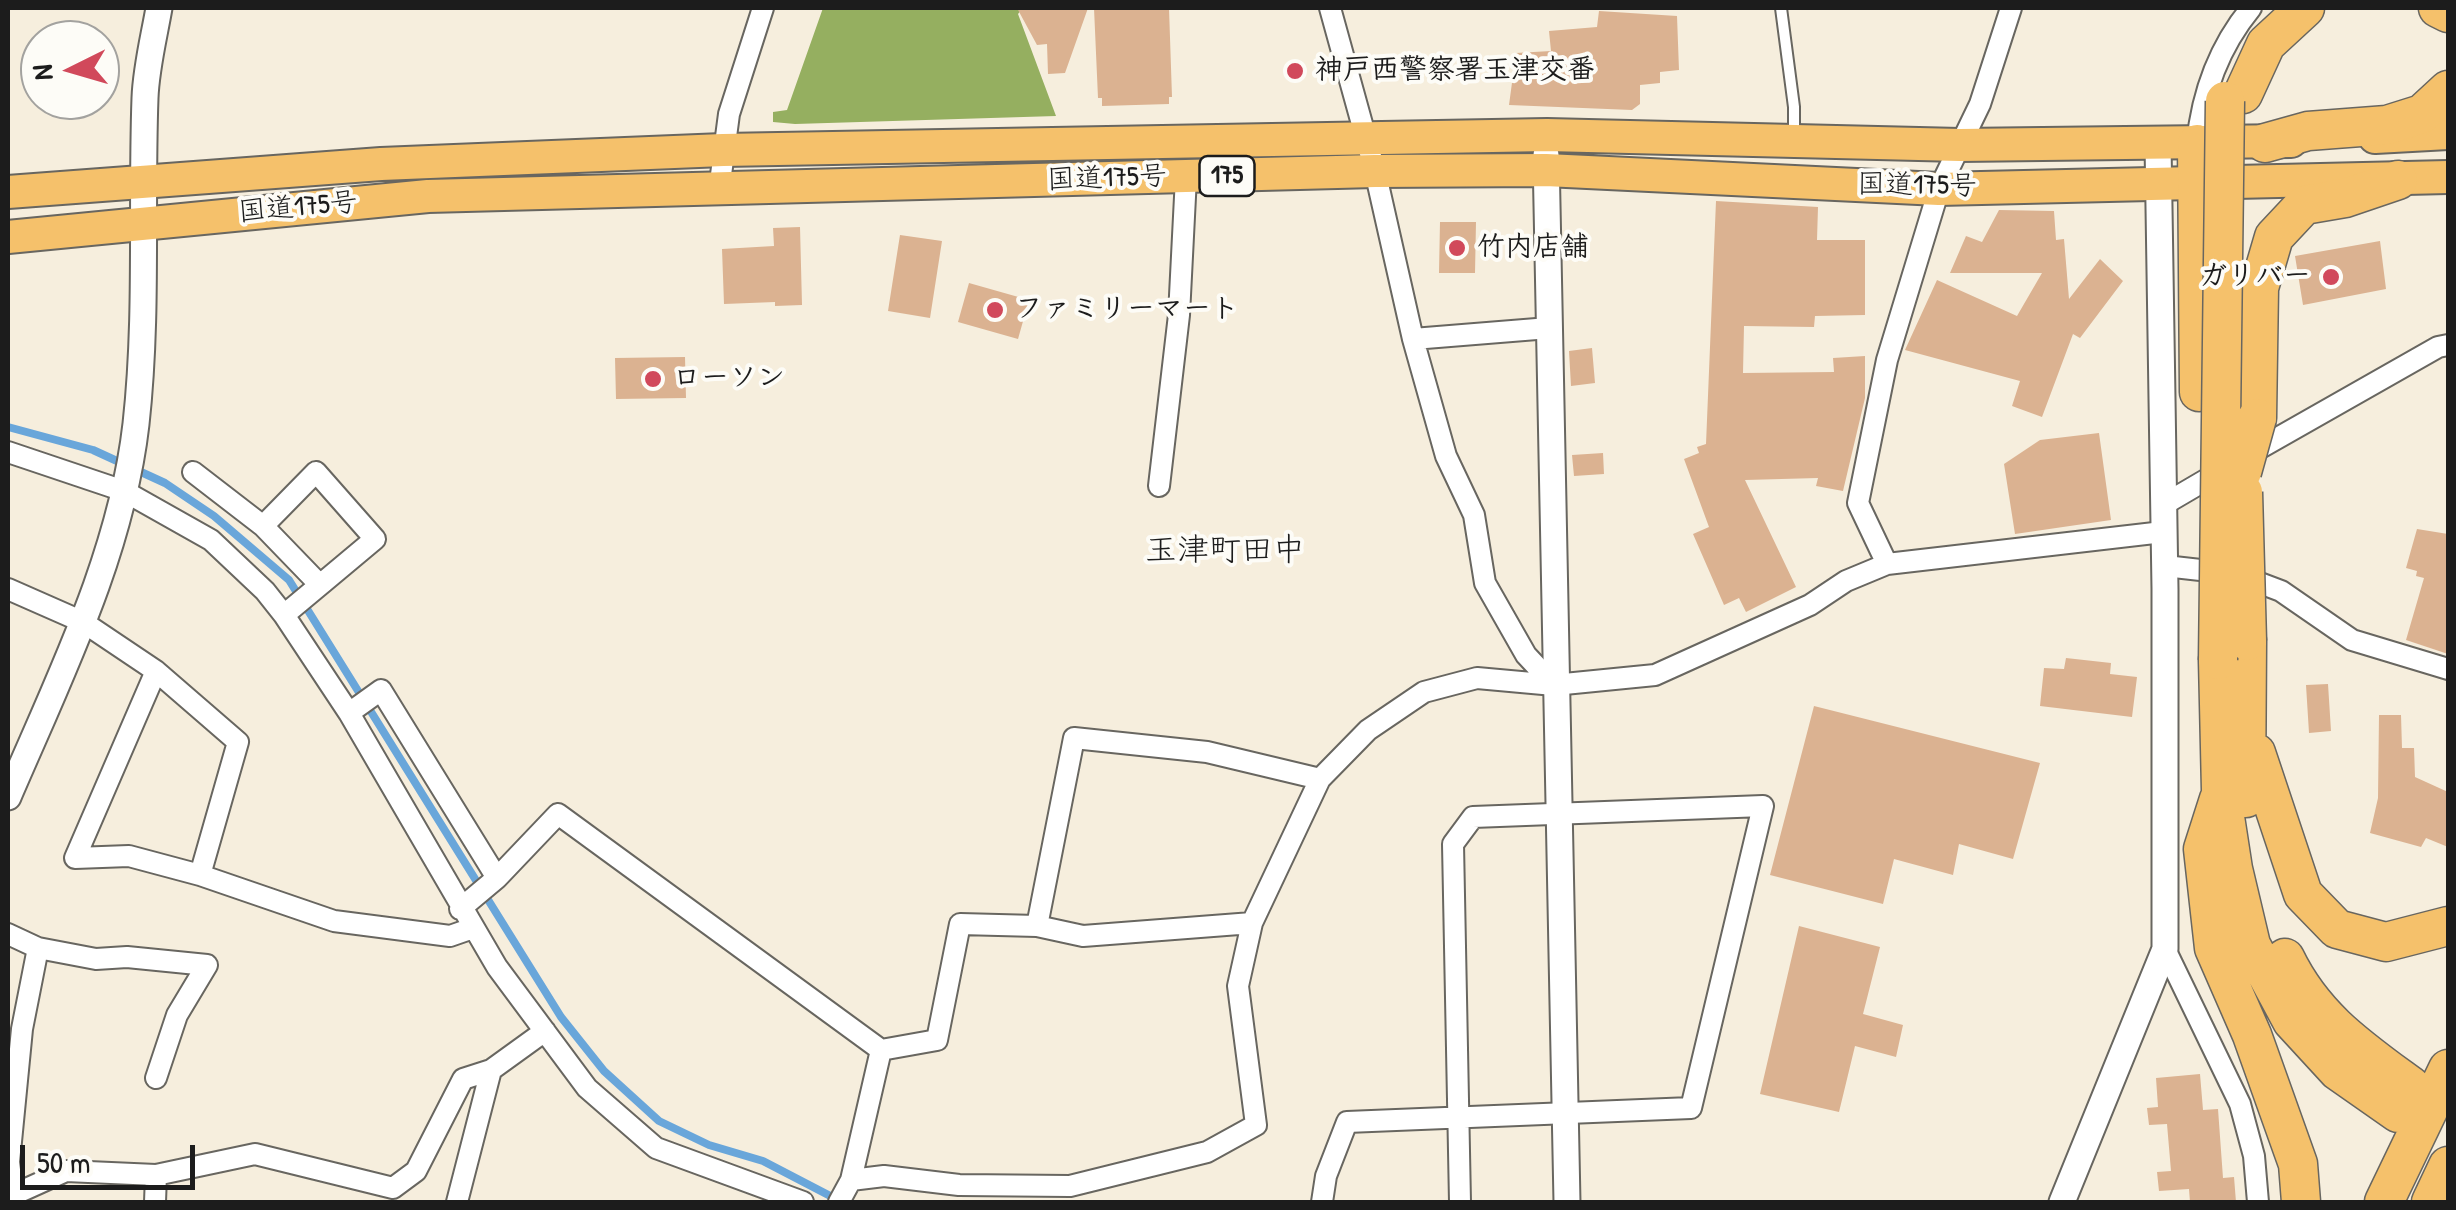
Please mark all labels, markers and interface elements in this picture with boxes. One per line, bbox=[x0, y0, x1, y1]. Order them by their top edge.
north arrow bbox=[20, 20, 120, 120]
place label: 神戸西警察署玉津交番 bbox=[1315, 54, 1595, 88]
marker: 神戸西警察署玉津交番 bbox=[1284, 60, 1306, 82]
text: N bbox=[23, 63, 62, 82]
road number: 175 bbox=[1200, 156, 1254, 196]
street label: 国道175号 bbox=[1047, 160, 1167, 198]
street label: 国道175号 bbox=[1857, 168, 1977, 204]
street label: 国道175号 bbox=[237, 186, 359, 230]
place label: 竹内店舗 bbox=[1477, 231, 1589, 265]
marker: 竹内店舗 bbox=[1446, 237, 1468, 259]
place label: ガリバー bbox=[2199, 260, 2311, 294]
marker: ガリバー bbox=[2320, 266, 2342, 288]
place label: ファミリーマート bbox=[1015, 293, 1239, 327]
marker: ファミリーマート bbox=[984, 299, 1006, 321]
place label: ローソン bbox=[673, 362, 785, 396]
marker: ローソン bbox=[642, 368, 664, 390]
district label: 玉津町田中 bbox=[1145, 532, 1305, 570]
scale bar bbox=[25, 1125, 200, 1187]
text: 50 m bbox=[37, 1142, 90, 1182]

